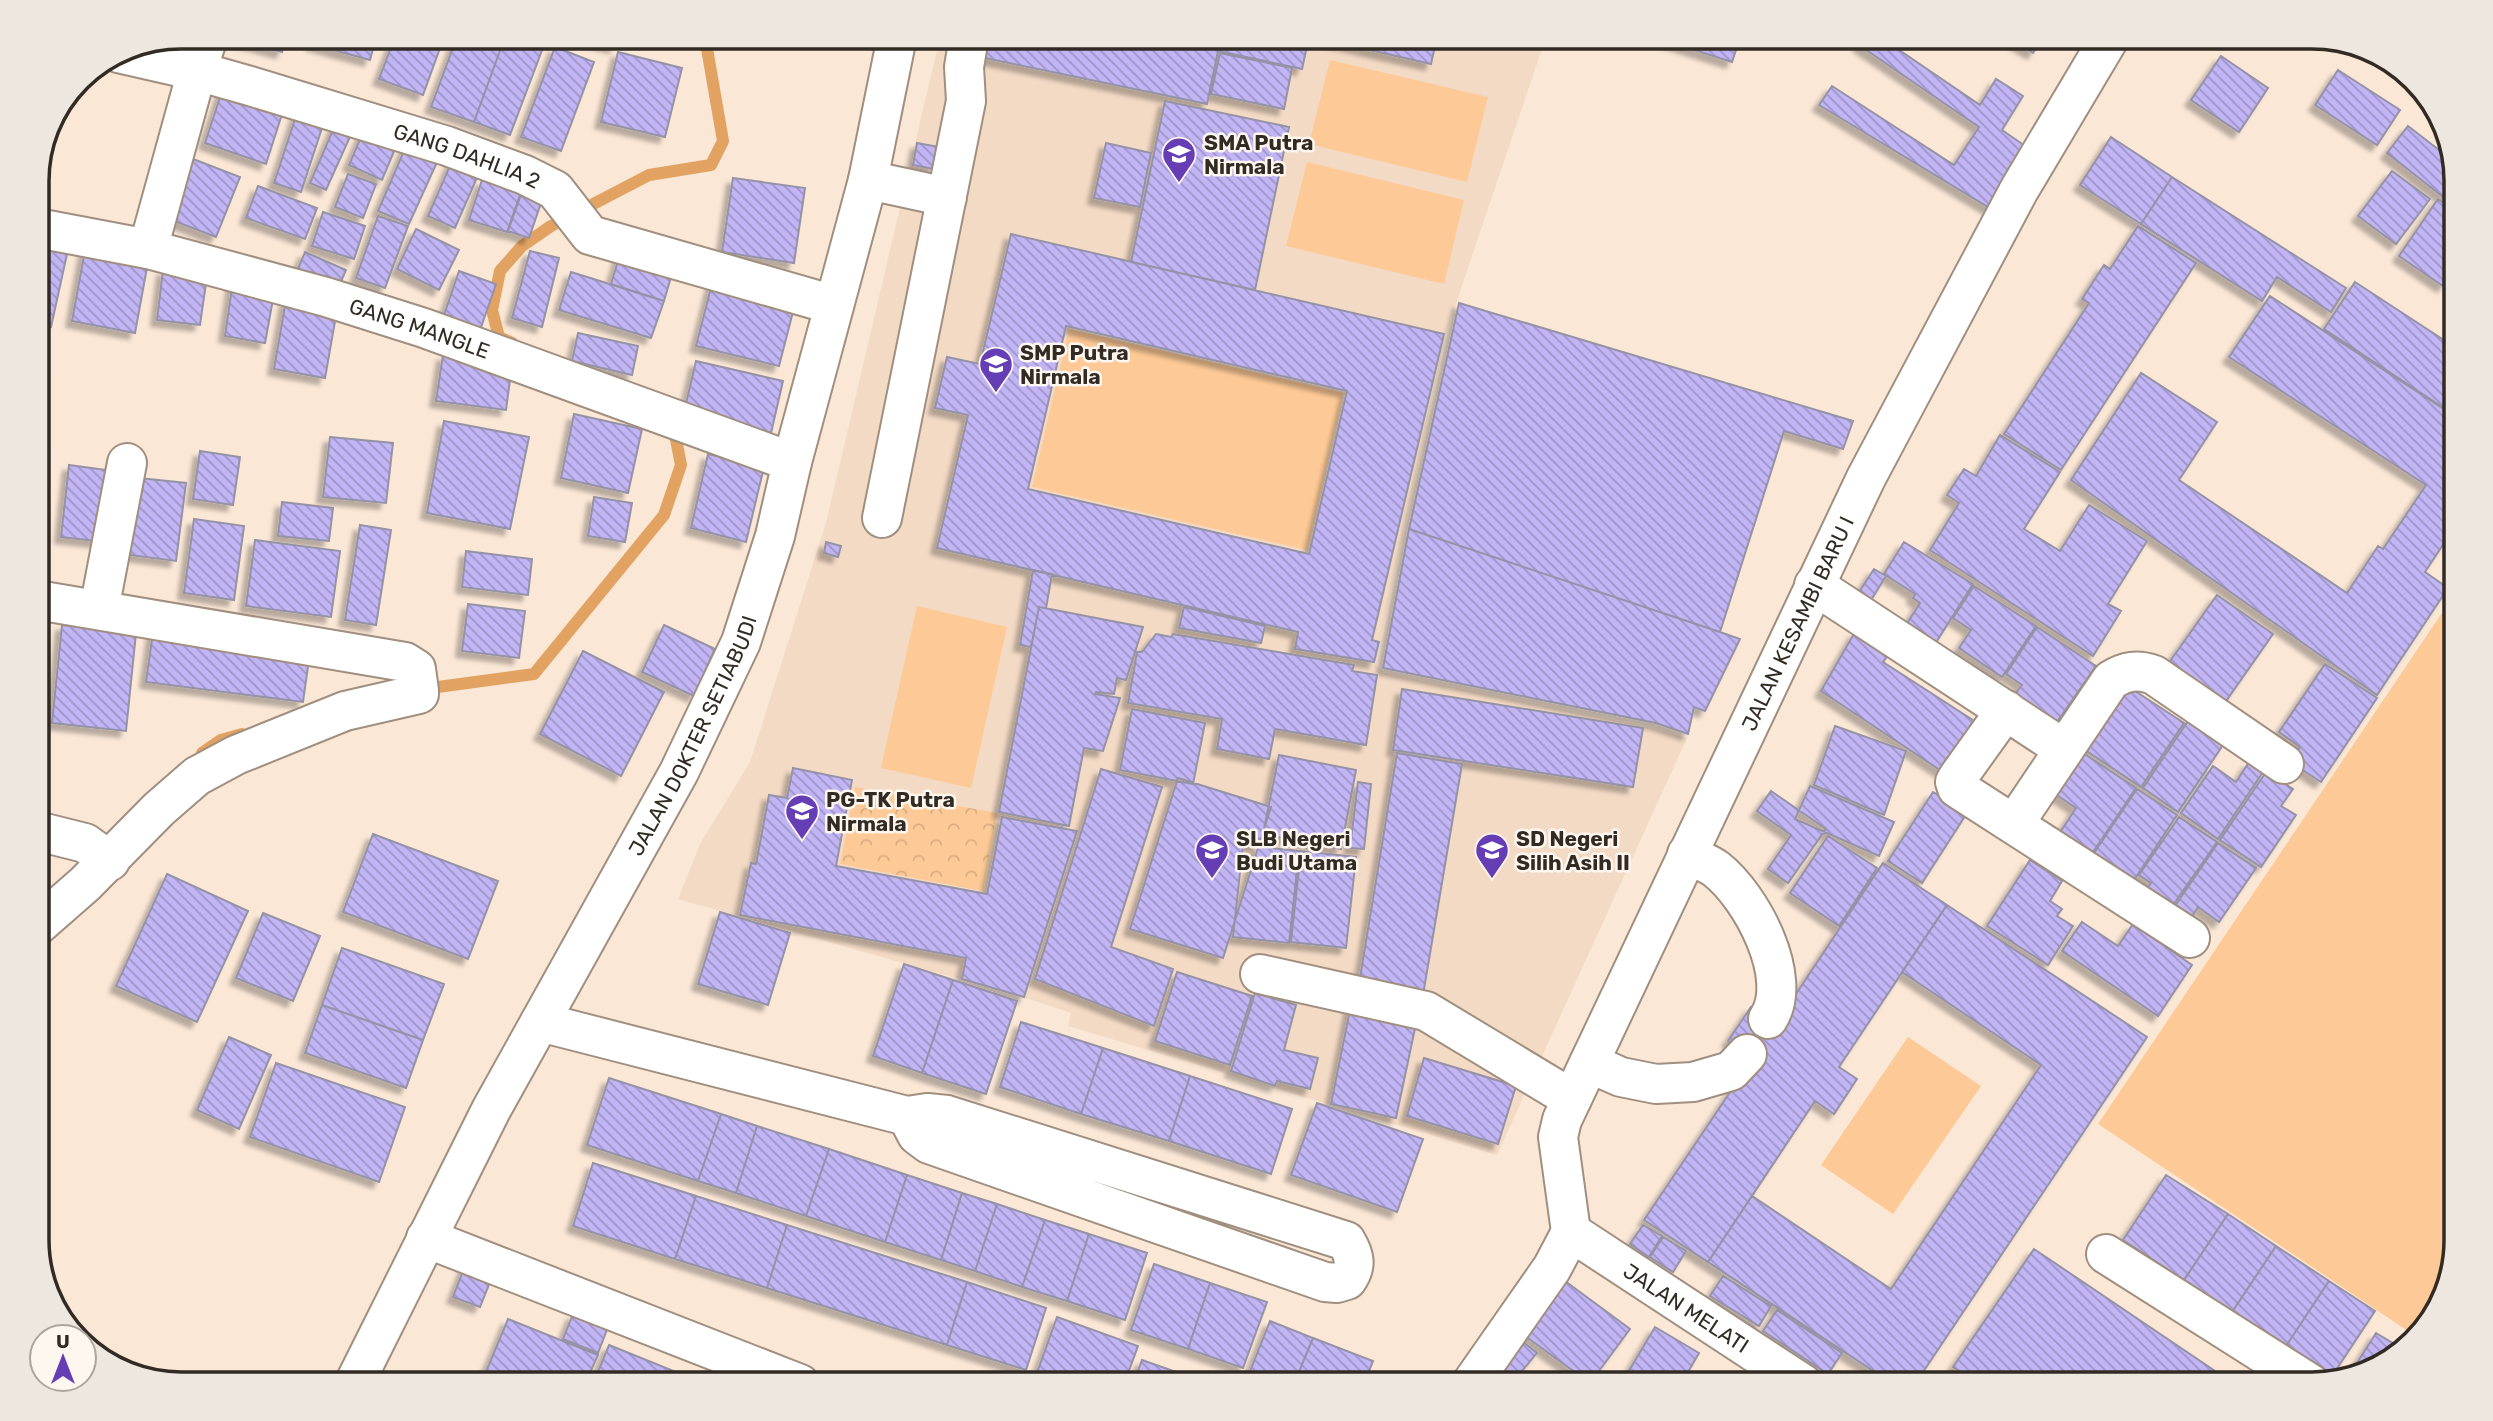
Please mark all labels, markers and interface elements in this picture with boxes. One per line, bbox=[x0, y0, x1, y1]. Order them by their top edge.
street label: GANG DAHLIA 2 bbox=[391, 118, 545, 193]
place label: SMA Putra Nirmala bbox=[1204, 130, 1314, 179]
school or university icon: SMA Putra Nirmala bbox=[1160, 135, 1198, 184]
street label: GANG MANGLE bbox=[347, 293, 493, 363]
place label: SMP Putra Nirmala bbox=[1020, 340, 1129, 389]
school or university icon: SMP Putra Nirmala bbox=[977, 345, 1015, 394]
street label: JALAN KESAMBI BARU I bbox=[1736, 512, 1859, 734]
street label: JALAN DOKTER SETIABUDI bbox=[623, 612, 761, 860]
place label: PG-TK Putra Nirmala bbox=[826, 787, 955, 836]
school or university icon: PG-TK Putra Nirmala bbox=[783, 792, 821, 841]
place label: SLB Negeri Budi Utama bbox=[1236, 826, 1357, 875]
place label: SD Negeri Silih Asih II bbox=[1516, 826, 1630, 875]
school or university icon: SLB Negeri Budi Utama bbox=[1193, 831, 1231, 880]
school or university icon: SD Negeri Silih Asih II bbox=[1473, 831, 1511, 880]
street label: JALAN MELATI bbox=[1619, 1258, 1754, 1358]
north arrow bbox=[28, 1323, 98, 1393]
text: U bbox=[56, 1330, 70, 1353]

